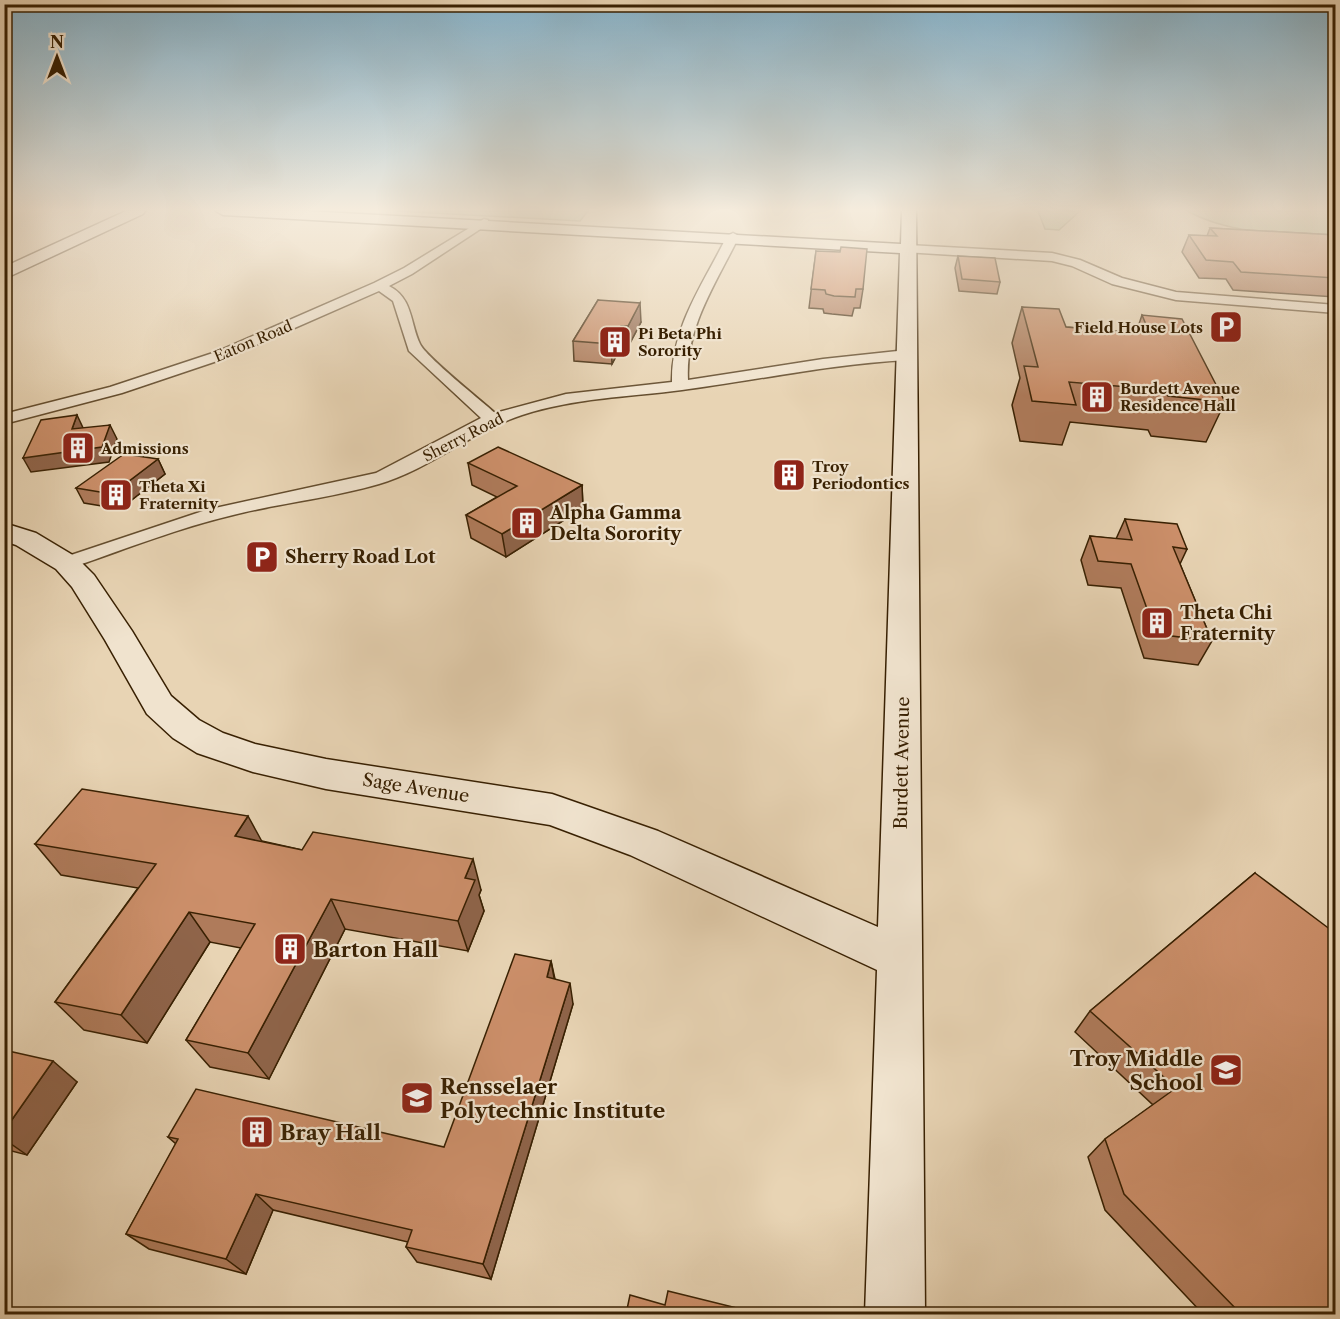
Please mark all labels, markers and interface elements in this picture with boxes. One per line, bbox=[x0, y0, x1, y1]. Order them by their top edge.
north arrow bbox=[27, 27, 87, 87]
text: N bbox=[50, 32, 64, 52]
parking icon: Field House Lots bbox=[1208, 309, 1244, 345]
street label: Eaton Road bbox=[211, 316, 295, 366]
place label: Field House Lots bbox=[1074, 318, 1203, 337]
building icon: Pi Beta Phi Sorority bbox=[597, 324, 633, 360]
place label: Pi Beta Phi Sorority bbox=[638, 324, 722, 360]
building icon: Burdett Avenue Residence Hall bbox=[1079, 379, 1115, 415]
place label: Burdett Avenue Residence Hall bbox=[1120, 379, 1240, 415]
street label: Sherry Road bbox=[419, 408, 507, 466]
building icon: Admissions bbox=[60, 430, 96, 466]
place label: Admissions bbox=[100, 439, 189, 458]
building icon: Troy Periodontics bbox=[771, 457, 807, 493]
place label: Troy Periodontics bbox=[812, 457, 909, 493]
building icon: Theta Xi Fraternity bbox=[98, 477, 134, 513]
place label: Theta Xi Fraternity bbox=[139, 477, 219, 513]
place label: Alpha Gamma Delta Sorority bbox=[549, 502, 682, 545]
building icon: Alpha Gamma Delta Sorority bbox=[509, 505, 545, 541]
parking icon: Sherry Road Lot bbox=[244, 539, 280, 575]
place label: Sherry Road Lot bbox=[285, 546, 436, 568]
place label: Theta Chi Fraternity bbox=[1180, 602, 1276, 645]
building icon: Theta Chi Fraternity bbox=[1139, 605, 1175, 641]
street label: Burdett Avenue bbox=[890, 696, 914, 830]
street label: Sage Avenue bbox=[361, 769, 471, 807]
building icon: Barton Hall bbox=[272, 931, 308, 967]
place label: Barton Hall bbox=[313, 937, 438, 962]
place label: Troy Middle School bbox=[1070, 1046, 1203, 1095]
school or university icon: Troy Middle School bbox=[1208, 1052, 1244, 1088]
place label: Rensselaer Polytechnic Institute bbox=[440, 1074, 665, 1123]
school or university icon: Rensselaer Polytechnic Institute bbox=[399, 1080, 435, 1116]
building icon: Bray Hall bbox=[239, 1114, 275, 1150]
place label: Bray Hall bbox=[280, 1120, 381, 1145]

